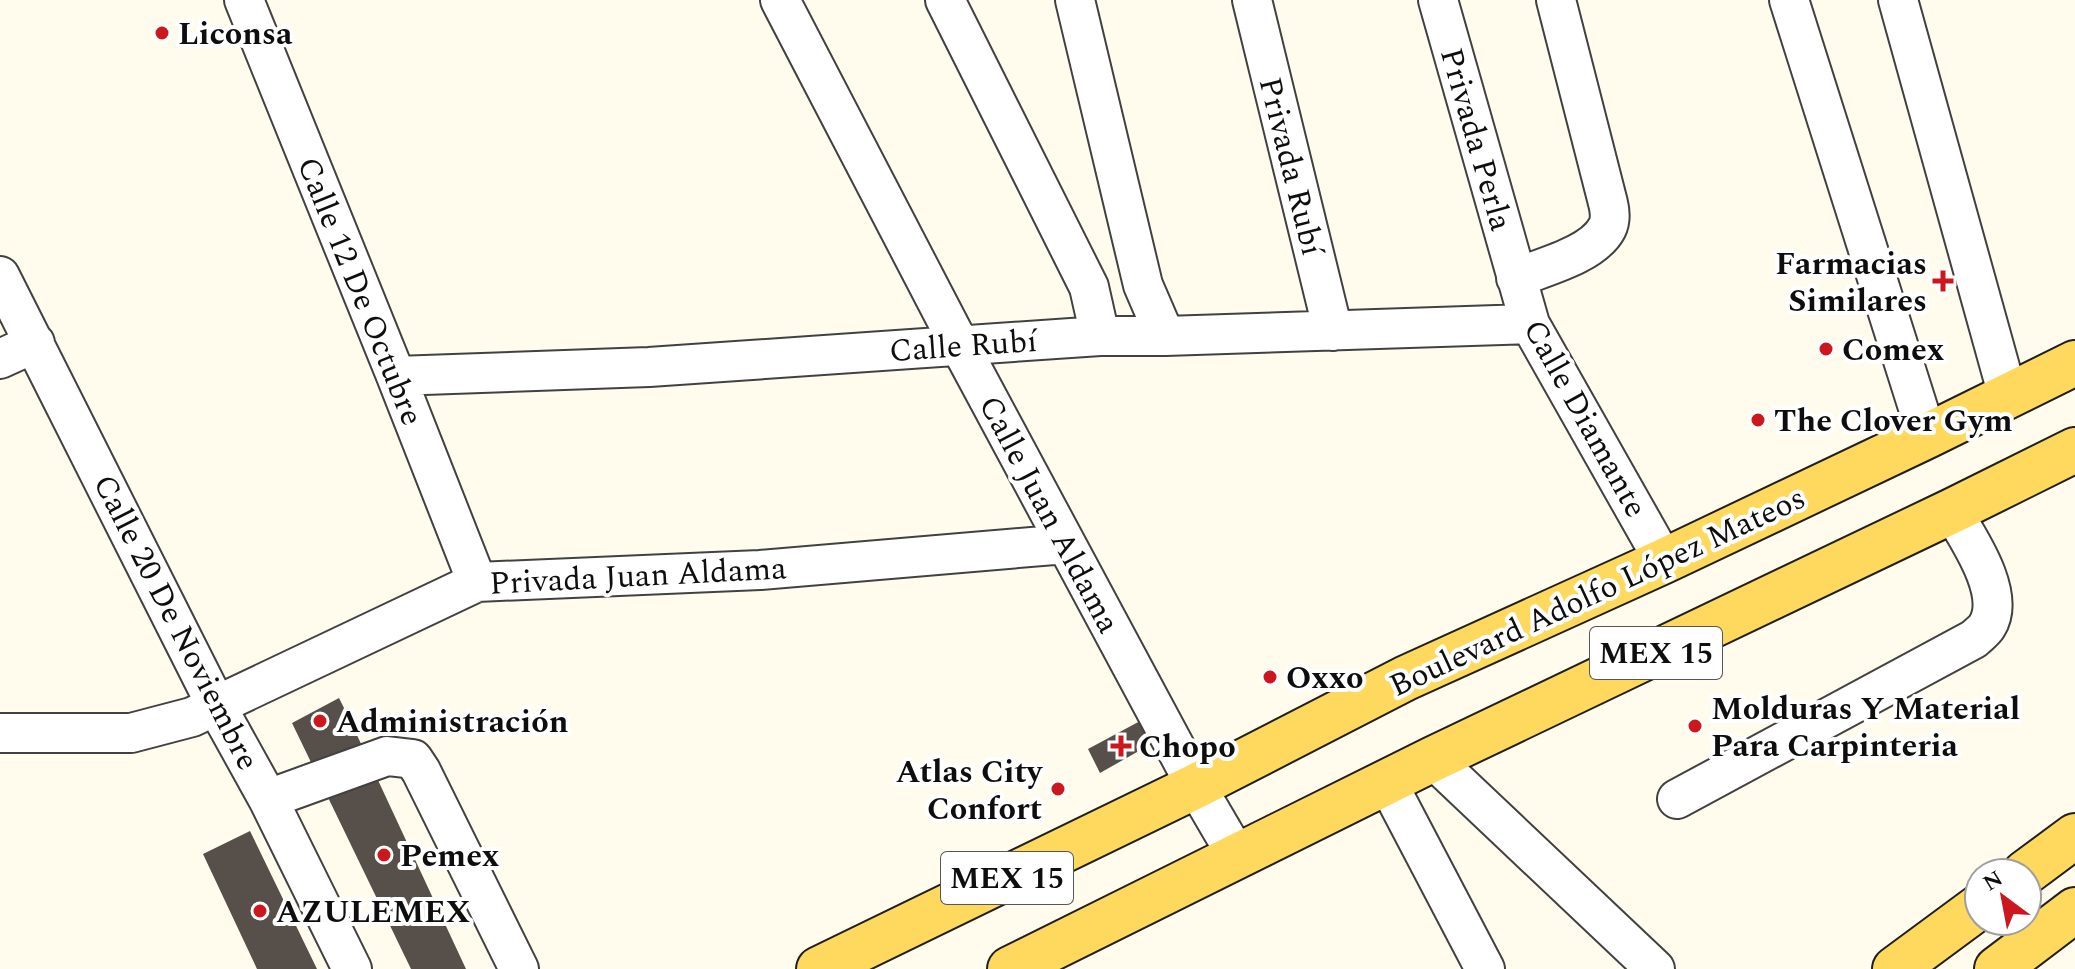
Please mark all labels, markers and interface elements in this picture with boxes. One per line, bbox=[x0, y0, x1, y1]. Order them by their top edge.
place label: Liconsa bbox=[178, 10, 293, 59]
marker: Liconsa bbox=[153, 24, 171, 42]
street label: Privada Perla bbox=[1426, 42, 1525, 237]
street label: Privada Rubí bbox=[1245, 72, 1337, 263]
street label: Calle 12 De Octubre bbox=[283, 150, 436, 433]
place label: Farmacias Similares bbox=[1775, 240, 1927, 326]
marker: Farmacias Similares bbox=[1934, 272, 1952, 290]
street label: Calle Diamante bbox=[1510, 311, 1659, 527]
street label: Calle Rubí bbox=[888, 317, 1041, 376]
place label: Comex bbox=[1842, 326, 1945, 375]
marker: Comex bbox=[1817, 340, 1835, 358]
street label: Calle Juan Aldama bbox=[965, 387, 1132, 643]
place label: The Clover Gym bbox=[1774, 397, 2013, 446]
marker: The Clover Gym bbox=[1749, 411, 1767, 429]
street label: Calle 20 De Noviembre bbox=[80, 466, 272, 779]
street label: Boulevard Adolfo López Mateos bbox=[1381, 474, 1814, 711]
street label: Privada Juan Aldama bbox=[488, 544, 788, 609]
road number: MEX 15 bbox=[1590, 627, 1722, 679]
place label: Oxxo bbox=[1286, 654, 1364, 703]
marker: Oxxo bbox=[1261, 668, 1279, 686]
place label: Molduras Y Material Para Carpinteria bbox=[1711, 685, 2020, 771]
place label: Administración bbox=[336, 698, 569, 747]
marker: Administración bbox=[311, 712, 329, 730]
marker: Molduras Y Material Para Carpinteria bbox=[1686, 717, 1704, 735]
place label: Chopo bbox=[1139, 723, 1236, 772]
marker: Chopo bbox=[1110, 735, 1132, 757]
place label: Atlas City Confort bbox=[896, 748, 1044, 834]
marker: Atlas City Confort bbox=[1049, 780, 1067, 798]
place label: Pemex bbox=[400, 832, 500, 881]
marker: Pemex bbox=[375, 846, 393, 864]
road number: MEX 15 bbox=[941, 852, 1073, 904]
north arrow bbox=[1963, 857, 2043, 937]
text: N bbox=[1977, 863, 2010, 900]
place label: AZULEMEX bbox=[276, 888, 471, 937]
marker: AZULEMEX bbox=[251, 902, 269, 920]

